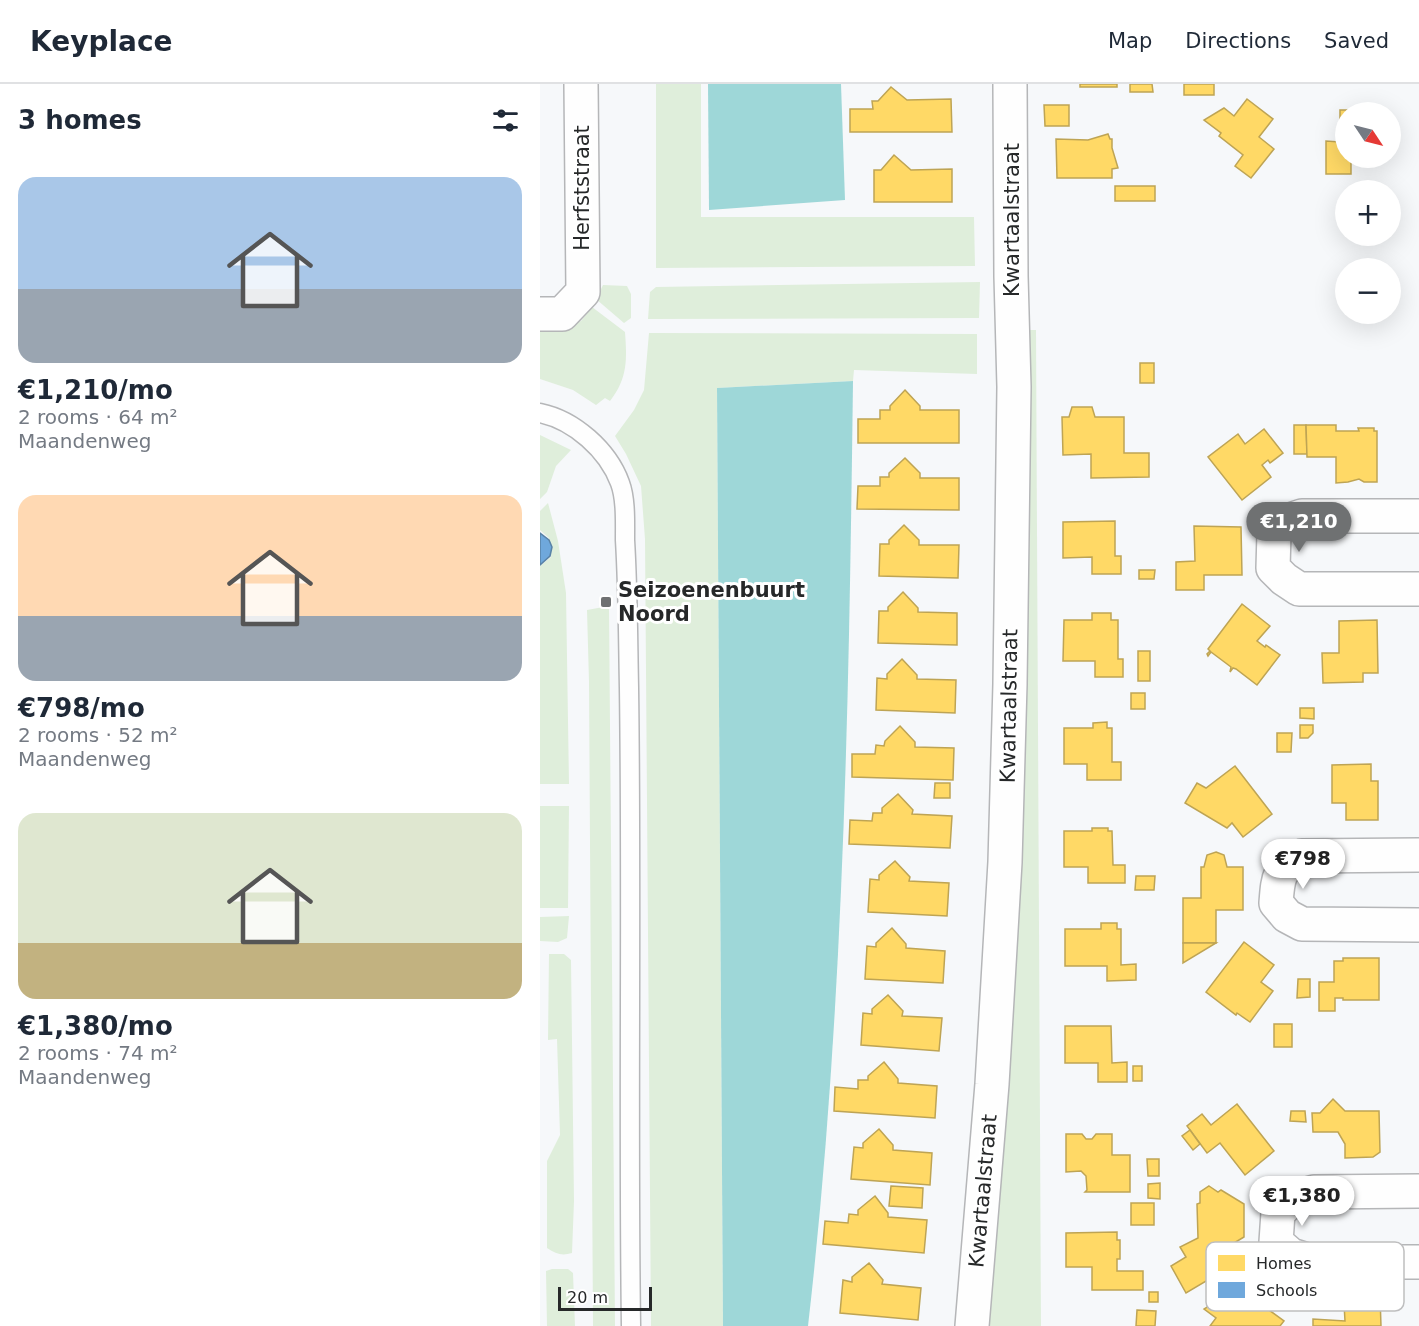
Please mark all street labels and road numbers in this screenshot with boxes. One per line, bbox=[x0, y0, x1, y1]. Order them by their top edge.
street label: Herfststraat bbox=[570, 125, 594, 251]
street label: Kwartaalstraat bbox=[1000, 143, 1024, 297]
street label: Kwartaalstraat bbox=[996, 629, 1022, 783]
street label: Kwartaalstraat bbox=[964, 1113, 1002, 1269]

